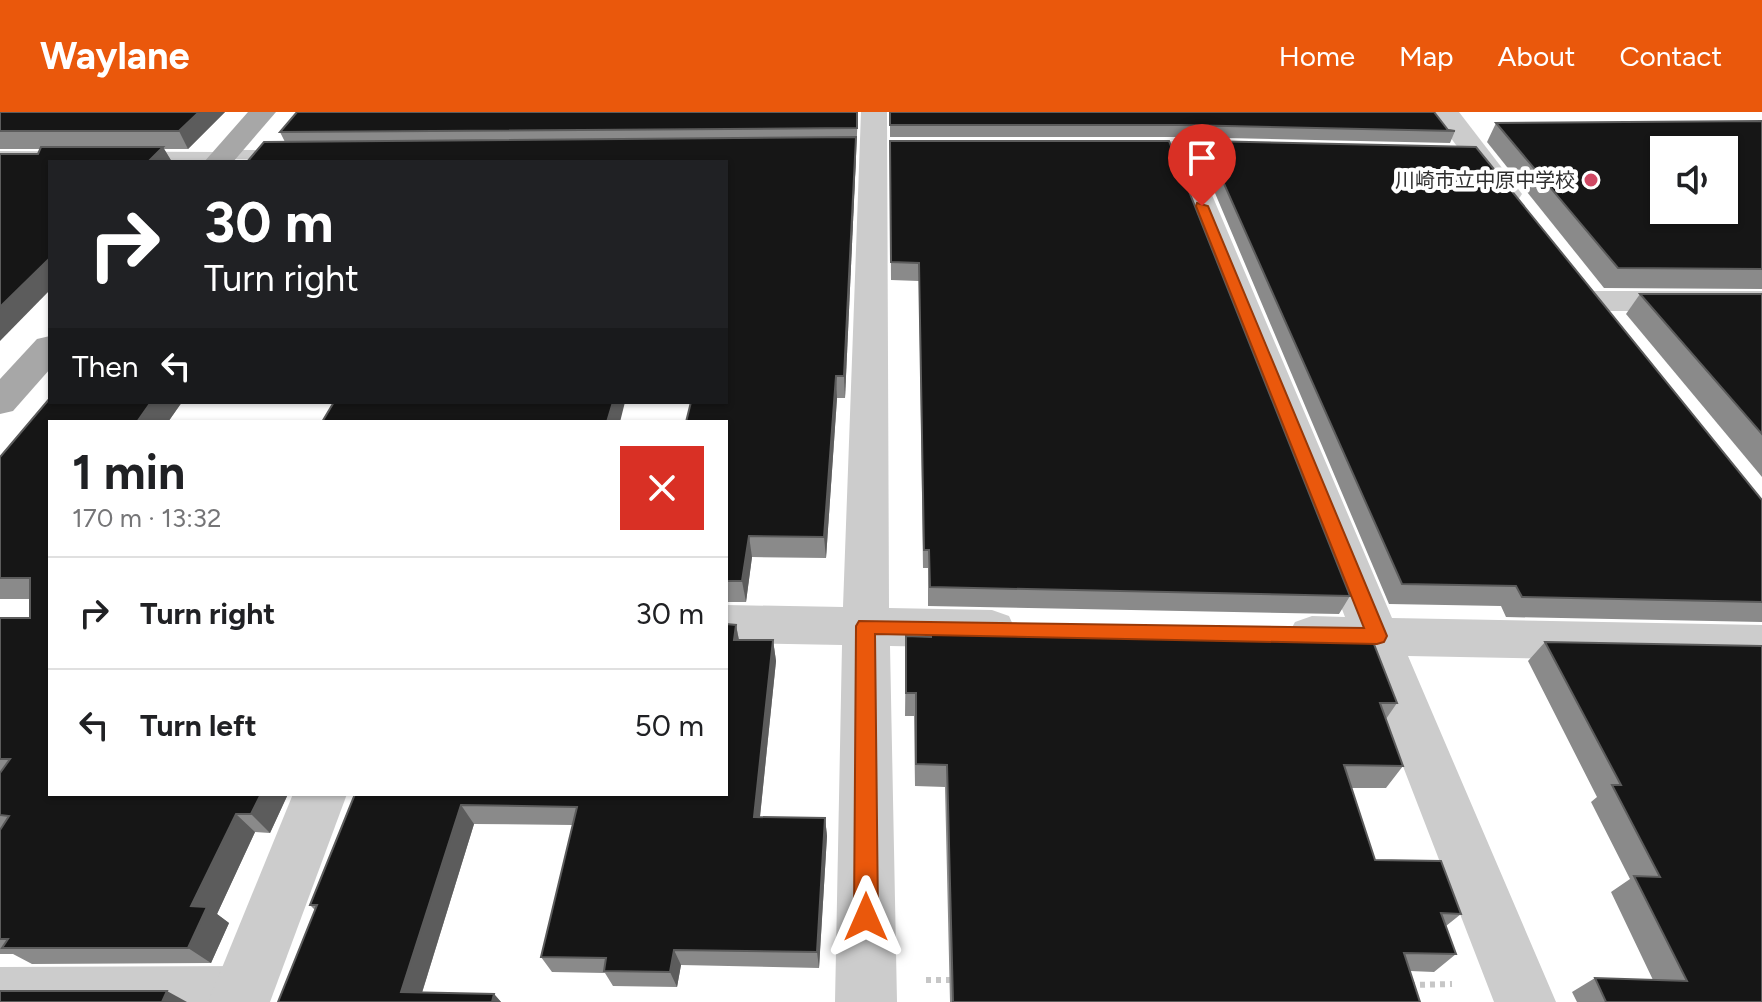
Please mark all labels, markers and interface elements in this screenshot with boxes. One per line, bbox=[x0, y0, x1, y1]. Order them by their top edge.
text: Waylane bbox=[40, 33, 190, 79]
text: Home bbox=[1279, 39, 1355, 73]
text: Map bbox=[1399, 39, 1454, 73]
text: About bbox=[1498, 39, 1575, 73]
text: Contact bbox=[1619, 39, 1722, 73]
pin bbox=[1168, 124, 1236, 206]
icon: arrive bbox=[1180, 136, 1224, 180]
map controls bbox=[1650, 136, 1738, 224]
button: sound bbox=[1650, 136, 1738, 224]
place label: 川崎市立中原中学校 bbox=[1395, 168, 1575, 192]
marker: 川崎市立中原中学校 bbox=[1582, 171, 1600, 189]
text: 30 m bbox=[204, 189, 334, 256]
icon: right bbox=[72, 192, 176, 296]
text: Turn right bbox=[204, 257, 359, 300]
icon: left bbox=[154, 344, 198, 388]
text: Then bbox=[72, 348, 138, 385]
text: 1 min bbox=[72, 443, 185, 501]
button: close bbox=[620, 446, 704, 530]
text: 170 m · 13:32 bbox=[72, 502, 222, 534]
icon: right bbox=[72, 591, 116, 635]
text: Turn right bbox=[140, 595, 275, 632]
text: 30 m bbox=[636, 595, 704, 632]
icon: left bbox=[72, 703, 116, 747]
text: Turn left bbox=[140, 707, 257, 744]
text: 50 m bbox=[635, 707, 704, 744]
position arrow bbox=[824, 875, 908, 959]

